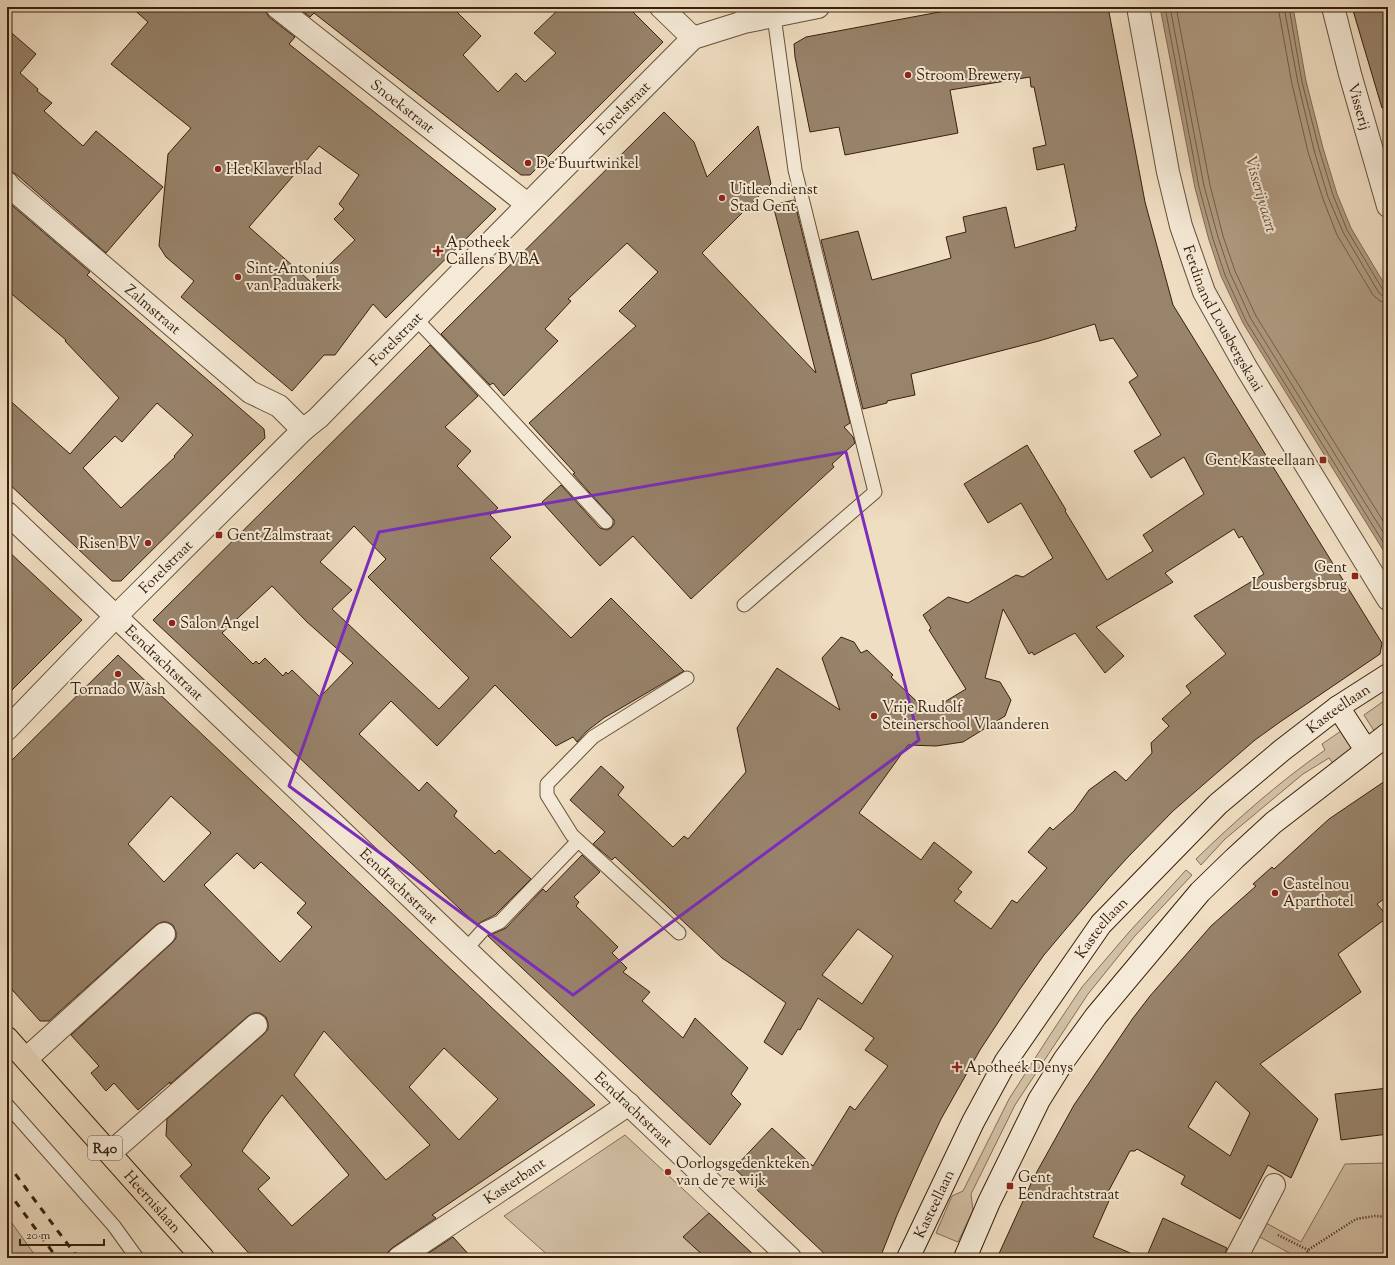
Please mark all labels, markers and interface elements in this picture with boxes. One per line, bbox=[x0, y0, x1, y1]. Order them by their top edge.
place label: Stroom Brewery bbox=[916, 66, 1021, 87]
marker: Stroom Brewery bbox=[903, 70, 913, 80]
street label: Snoekstraat bbox=[365, 75, 438, 139]
street label: Forelstraat bbox=[593, 77, 656, 141]
street label: Visserij bbox=[1341, 81, 1375, 133]
place label: De Buurtwinkel bbox=[536, 154, 639, 175]
water label: Visserijvaart bbox=[1238, 154, 1282, 236]
marker: De Buurtwinkel bbox=[523, 158, 533, 168]
place label: Het Klaverblad bbox=[226, 160, 323, 181]
marker: Het Klaverblad bbox=[213, 164, 223, 174]
place label: Uitleendienst Stad Gent bbox=[730, 180, 818, 218]
marker: Uitleendienst Stad Gent bbox=[717, 193, 727, 203]
place label: Apotheek Callens BVBA bbox=[446, 233, 540, 271]
street label: Ferdinand Lousbergskaai bbox=[1177, 243, 1267, 396]
marker: Apotheek Callens BVBA bbox=[433, 246, 443, 256]
place label: Sint-Antonius van Paduakerk bbox=[246, 259, 340, 297]
marker: Sint-Antonius van Paduakerk bbox=[233, 272, 243, 282]
street label: Zalmstraat bbox=[119, 280, 184, 340]
street label: Forelstraat bbox=[365, 308, 428, 372]
place label: Gent Kasteellaan bbox=[1205, 451, 1315, 472]
marker: Gent Kasteellaan bbox=[1318, 455, 1328, 465]
place label: Gent Zalmstraat bbox=[227, 526, 331, 547]
marker: Gent Zalmstraat bbox=[214, 530, 224, 540]
place label: Risen BV bbox=[79, 534, 140, 555]
street label: Forelstraat bbox=[135, 536, 198, 599]
marker: Risen BV bbox=[143, 538, 153, 548]
place label: Gent Lousbergsbrug bbox=[1252, 558, 1347, 596]
marker: Gent Lousbergsbrug bbox=[1350, 571, 1360, 581]
place label: Salon Angel bbox=[180, 614, 259, 635]
marker: Salon Angel bbox=[167, 618, 177, 628]
street label: Eendrachtstraat bbox=[119, 621, 207, 706]
marker: Tornado Wash bbox=[113, 669, 123, 679]
place label: Tornado Wash bbox=[70, 680, 166, 701]
street label: Kasteellaan bbox=[1303, 680, 1375, 740]
place label: Vrije Rudolf Steinerschool Vlaanderen bbox=[882, 698, 1049, 736]
marker: Vrije Rudolf Steinerschool Vlaanderen bbox=[869, 711, 879, 721]
street label: Eendrachtstraat bbox=[354, 844, 442, 930]
place label: Castelnou Aparthotel bbox=[1283, 875, 1354, 913]
marker: Castelnou Aparthotel bbox=[1270, 888, 1280, 898]
street label: Kasteellaan bbox=[1071, 893, 1134, 963]
place label: Apotheek Denys bbox=[965, 1058, 1073, 1079]
marker: Apotheek Denys bbox=[952, 1062, 962, 1072]
street label: Eendrachtstraat bbox=[589, 1068, 677, 1153]
road number: R40 bbox=[88, 1136, 122, 1160]
street label: Kasterbant bbox=[480, 1154, 550, 1210]
place label: Oorlogsgedenkteken van de 7e wijk bbox=[676, 1154, 810, 1192]
street label: Heernislaan bbox=[118, 1167, 185, 1239]
marker: Oorlogsgedenkteken van de 7e wijk bbox=[663, 1167, 673, 1177]
street label: Kasteellaan bbox=[910, 1167, 961, 1242]
place label: Gent Eendrachtstraat bbox=[1018, 1168, 1119, 1206]
marker: Gent Eendrachtstraat bbox=[1005, 1181, 1015, 1191]
scale bar bbox=[20, 1221, 104, 1247]
text: 20 m bbox=[26, 1227, 51, 1245]

